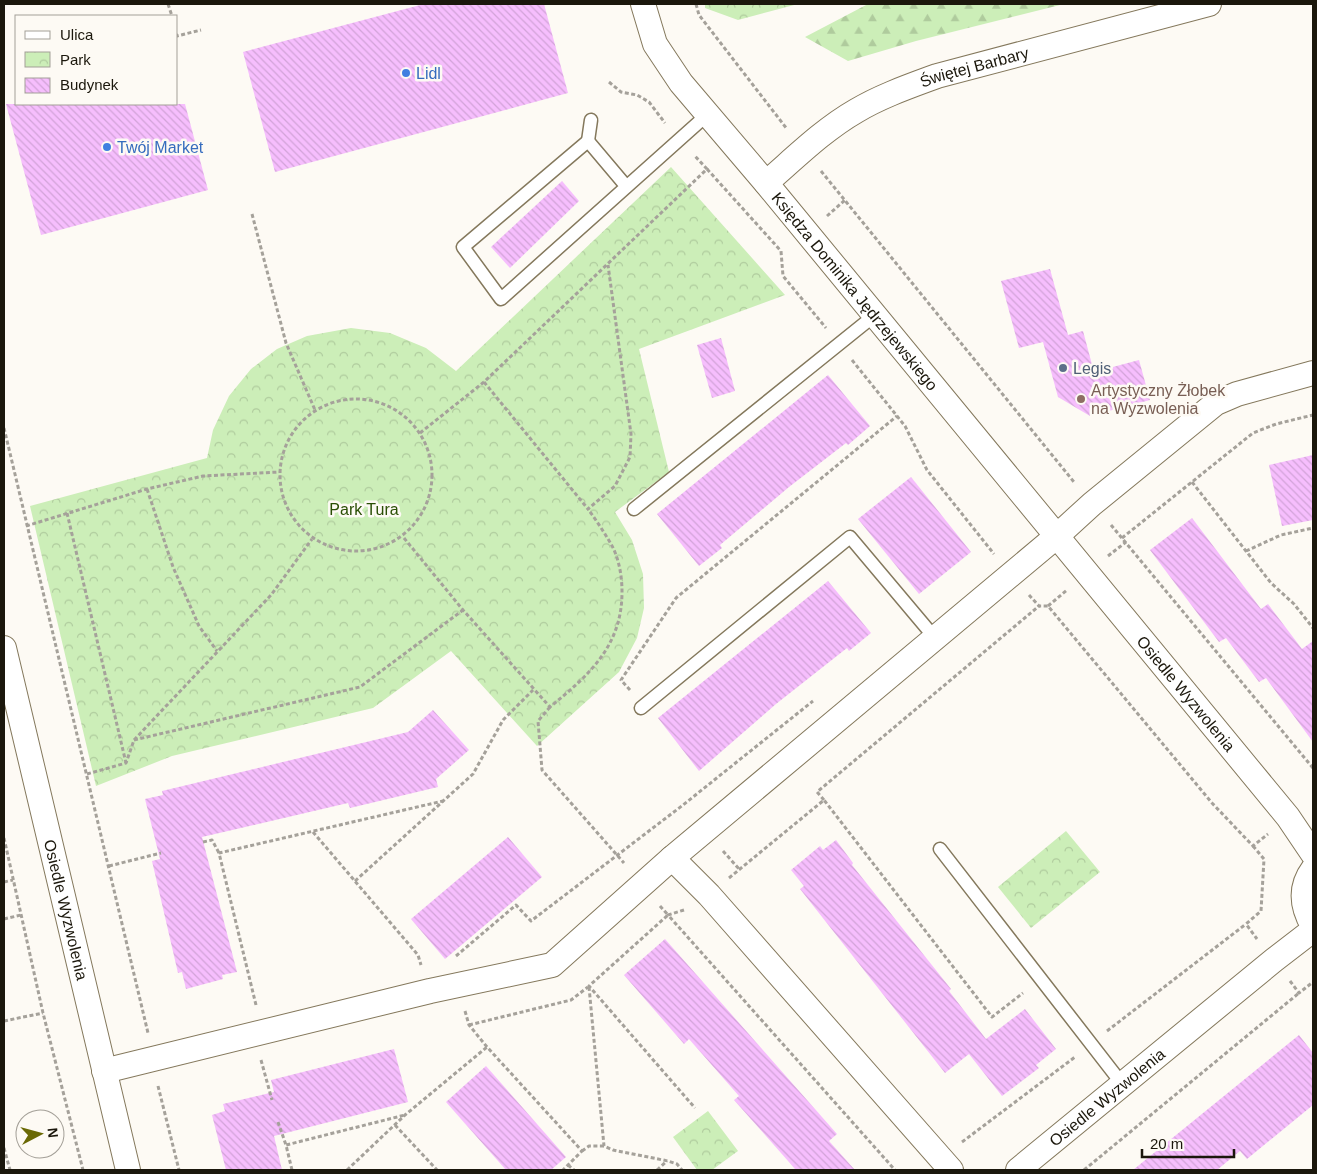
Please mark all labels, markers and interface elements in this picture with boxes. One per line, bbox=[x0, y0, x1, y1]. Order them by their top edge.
legend bbox=[15, 15, 178, 105]
text: Ulica bbox=[60, 26, 94, 43]
street label: Świętej Barbary bbox=[917, 44, 1030, 90]
text: Park bbox=[60, 51, 91, 68]
place label: Lidl bbox=[416, 65, 441, 82]
marker: Lidl bbox=[400, 67, 412, 79]
text: Budynek bbox=[60, 76, 119, 93]
place label: Twój Market bbox=[117, 139, 204, 156]
marker: Twój Market bbox=[101, 141, 113, 153]
street label: Księdza Dominika Jędrzejewskiego bbox=[769, 189, 941, 394]
place label: Legis bbox=[1073, 360, 1111, 377]
marker: Legis bbox=[1057, 362, 1069, 374]
place label: Artystyczny Żłobek na Wyzwolenia bbox=[1091, 381, 1226, 417]
marker: Artystyczny Żłobek na Wyzwolenia bbox=[1075, 393, 1087, 405]
park label: Park Tura bbox=[329, 501, 399, 518]
street label: Osiedle Wyzwolenia bbox=[1134, 632, 1239, 754]
street label: Osiedle Wyzwolenia bbox=[41, 838, 91, 982]
street label: Osiedle Wyzwolenia bbox=[1046, 1045, 1168, 1149]
north arrow bbox=[15, 1109, 65, 1159]
scale bar bbox=[1142, 1126, 1234, 1158]
text: N bbox=[44, 1127, 61, 1139]
text: 20 m bbox=[1150, 1135, 1183, 1152]

